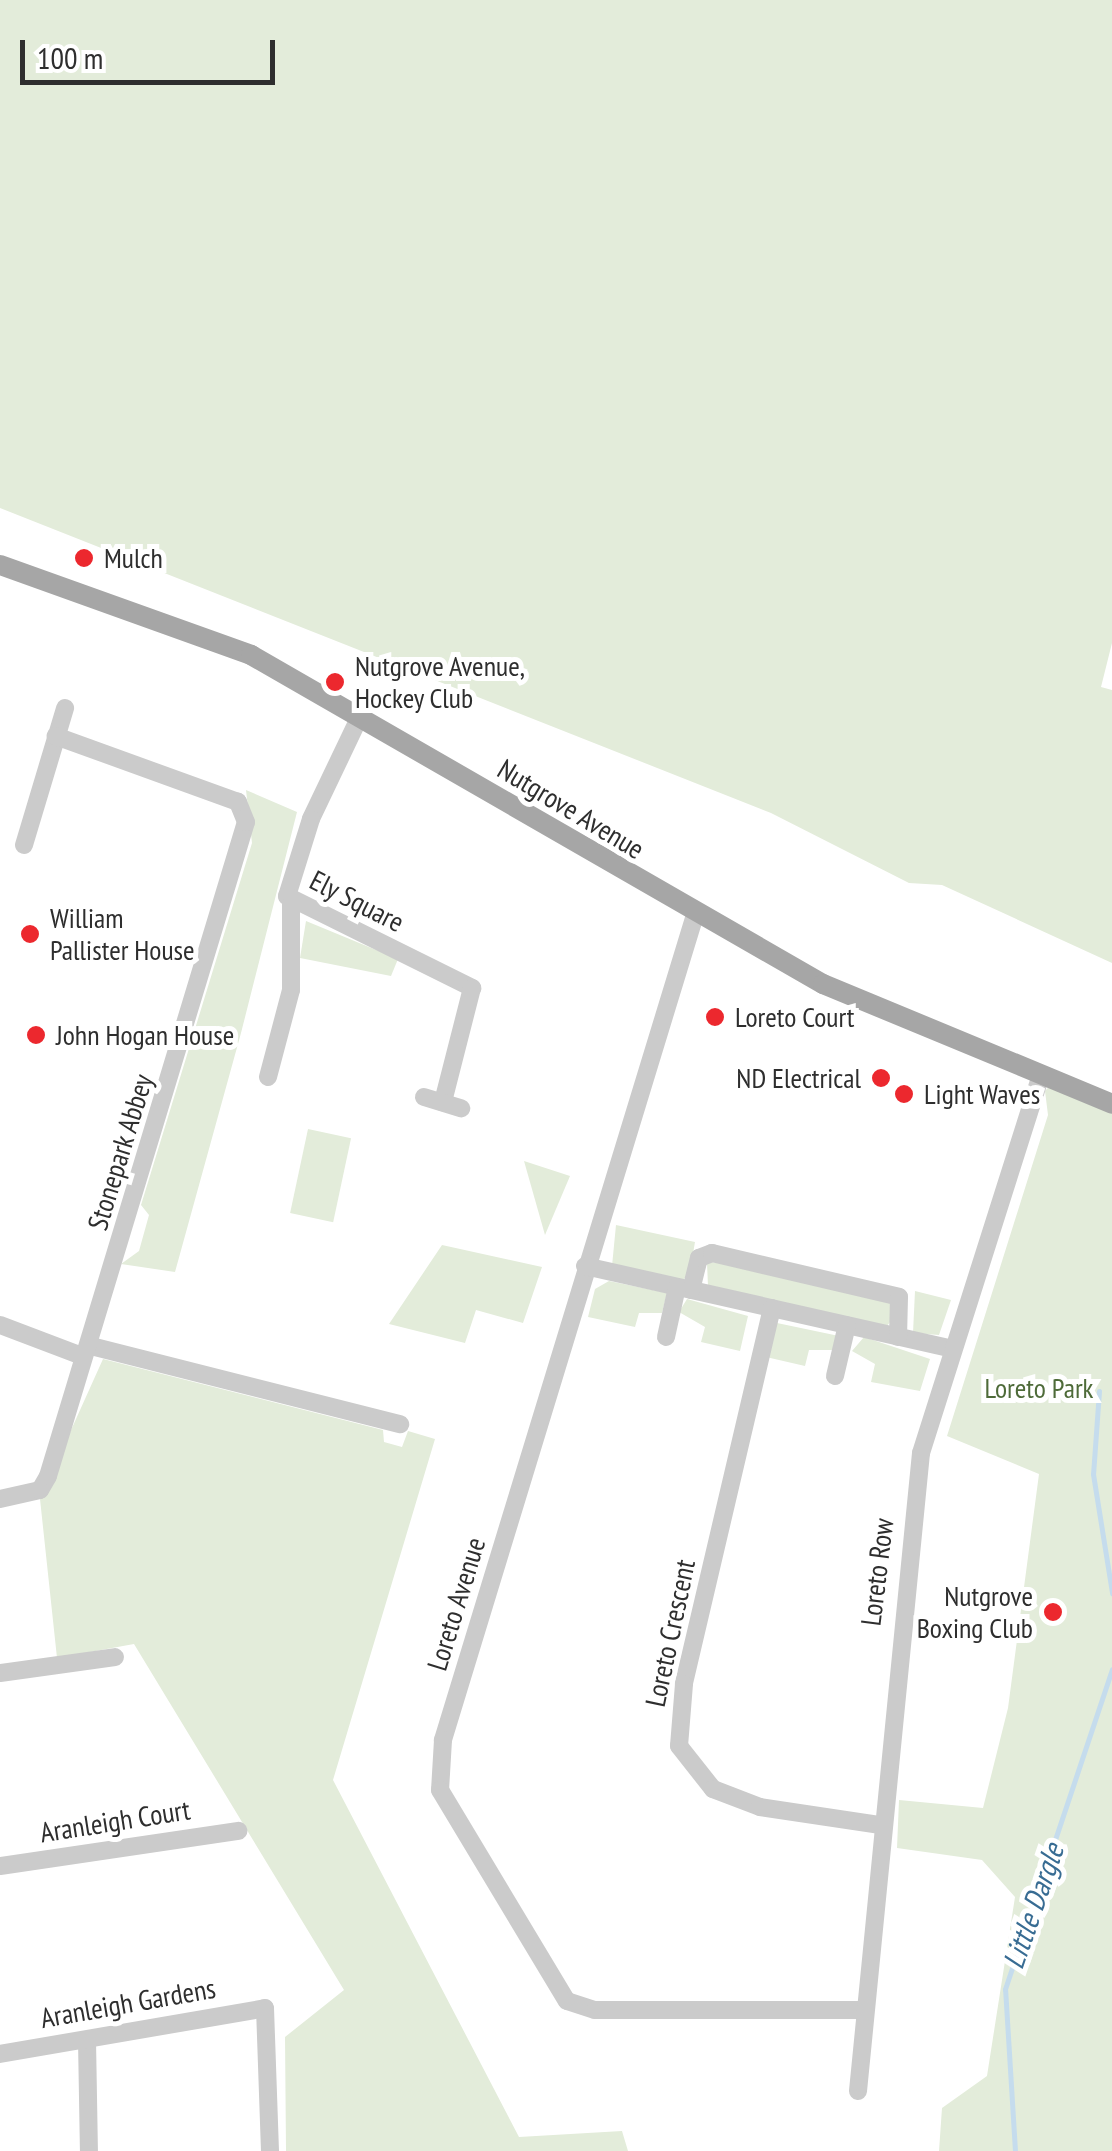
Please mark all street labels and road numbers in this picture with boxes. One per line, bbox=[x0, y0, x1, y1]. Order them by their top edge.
street label: Nutgrove Avenue bbox=[491, 752, 651, 866]
street label: Ely Square bbox=[304, 863, 410, 939]
street label: Stonepark Abbey bbox=[80, 1069, 160, 1235]
street label: Loreto Row bbox=[854, 1516, 900, 1628]
street label: Loreto Avenue bbox=[420, 1533, 492, 1675]
street label: Loreto Crescent bbox=[638, 1556, 702, 1710]
street label: Aranleigh Court bbox=[38, 1793, 192, 1849]
street label: Aranleigh Gardens bbox=[38, 1971, 218, 2035]

